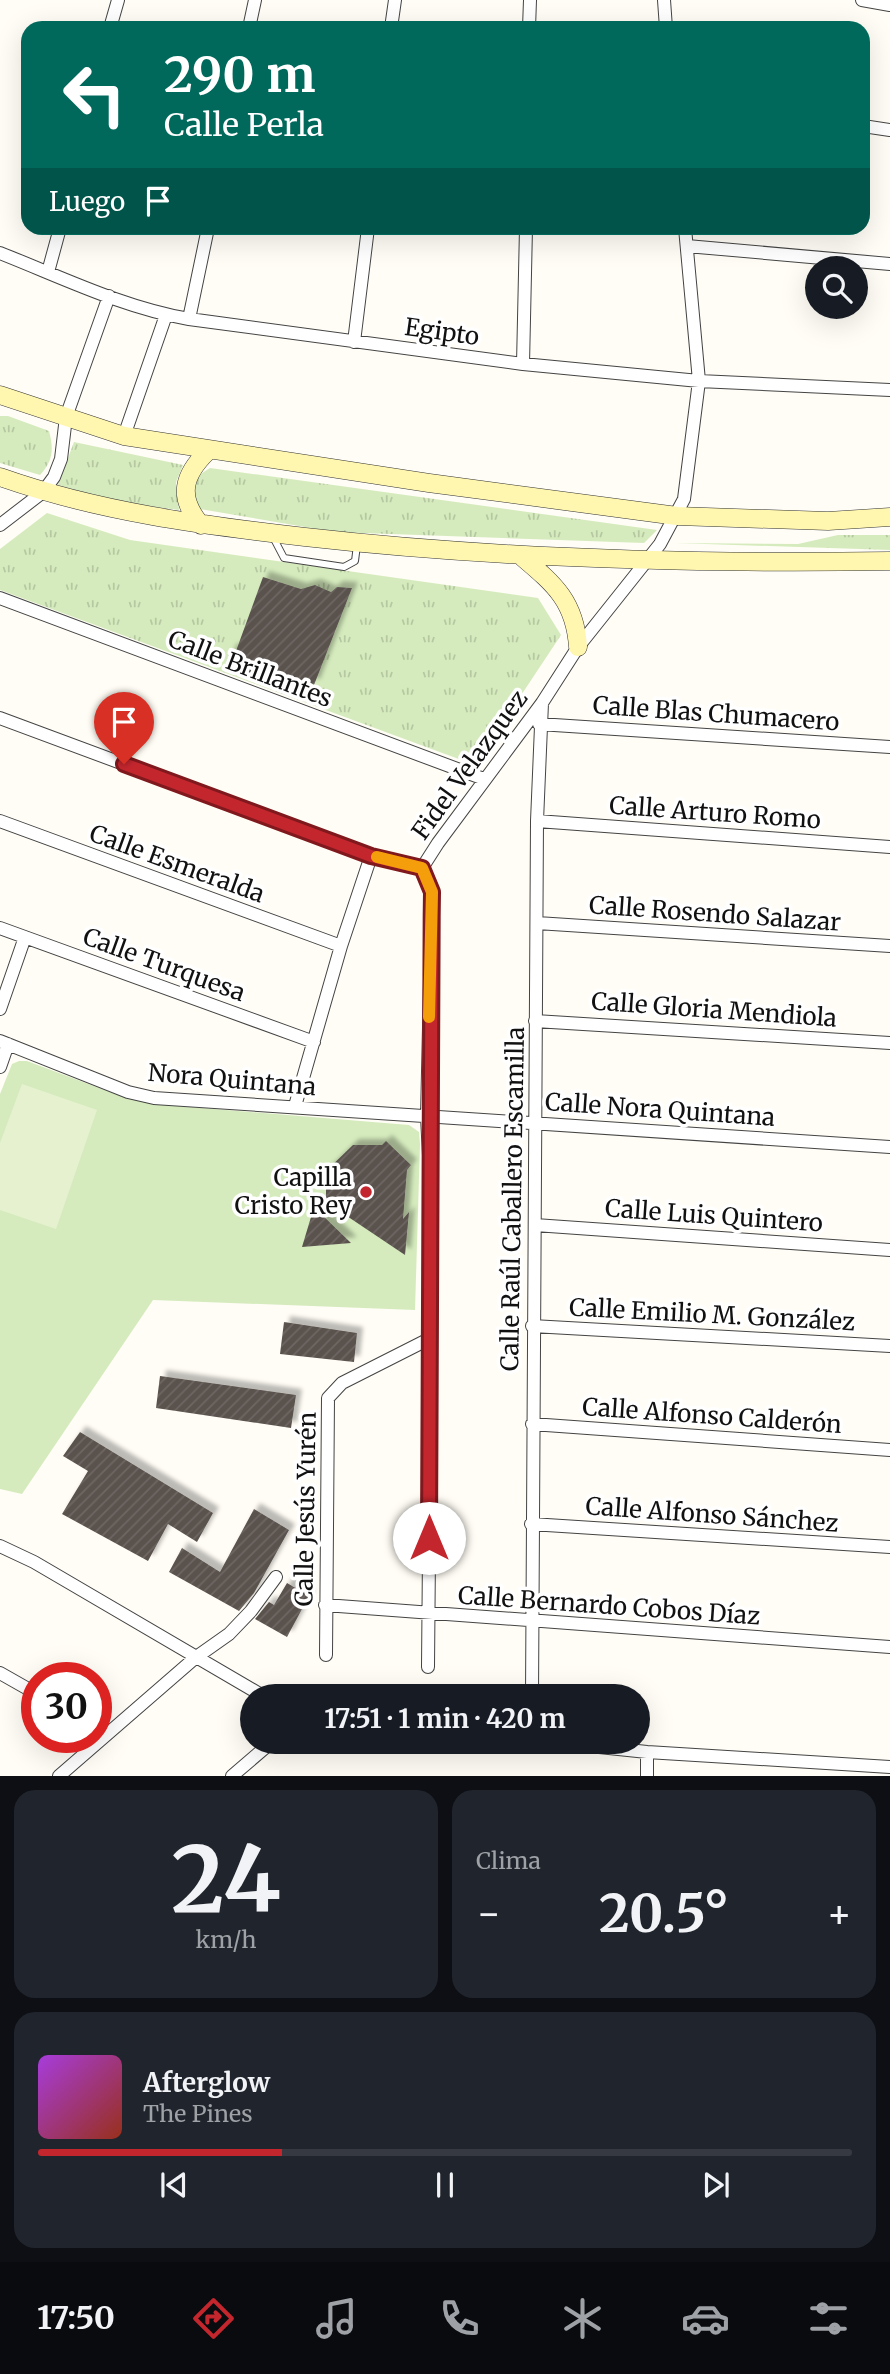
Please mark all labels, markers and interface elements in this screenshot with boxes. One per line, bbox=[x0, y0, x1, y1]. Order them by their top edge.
text: 290 m bbox=[164, 44, 316, 105]
icon: left bbox=[49, 49, 140, 140]
text: Calle Perla bbox=[164, 105, 324, 145]
icon: arrive bbox=[139, 182, 177, 220]
text: Luego bbox=[49, 185, 125, 218]
map controls bbox=[805, 256, 868, 319]
button: search bbox=[805, 256, 868, 319]
street label: Egipto bbox=[403, 311, 481, 352]
street label: Calle Brillantes bbox=[164, 623, 337, 714]
street label: Fidel Velazquez bbox=[405, 684, 534, 846]
street label: Calle Blas Chumacero bbox=[592, 689, 840, 738]
pin bbox=[94, 692, 154, 764]
icon: arrive bbox=[105, 703, 143, 741]
street label: Calle Arturo Romo bbox=[608, 790, 822, 835]
street label: Calle Esmeralda bbox=[85, 818, 269, 910]
street label: Calle Rosendo Salazar bbox=[588, 889, 842, 938]
street label: Calle Turquesa bbox=[79, 921, 250, 1008]
street label: Calle Gloria Mendiola bbox=[590, 985, 838, 1034]
street label: Calle Raúl Caballero Escamilla bbox=[494, 1026, 531, 1371]
street label: Nora Quintana bbox=[147, 1057, 317, 1102]
street label: Calle Nora Quintana bbox=[544, 1086, 776, 1133]
place label: Capilla Cristo Rey bbox=[235, 1162, 352, 1221]
marker: Capilla Cristo Rey bbox=[358, 1184, 374, 1200]
street label: Calle Luis Quintero bbox=[604, 1192, 824, 1239]
street label: Calle Emilio M. González bbox=[568, 1292, 856, 1337]
street label: Calle Alfonso Calderón bbox=[581, 1391, 843, 1440]
street label: Calle Jesús Yurén bbox=[288, 1411, 323, 1607]
street label: Calle Alfonso Sánchez bbox=[585, 1490, 839, 1539]
position arrow bbox=[392, 1501, 466, 1575]
street label: Calle Bernardo Cobos Díaz bbox=[457, 1579, 761, 1632]
speed limit sign: 30 bbox=[21, 1662, 112, 1753]
text: 17:51 · 1 min · 420 m bbox=[324, 1702, 566, 1735]
text: 24 bbox=[171, 1822, 281, 1937]
text: Clima bbox=[476, 1846, 541, 1875]
text: 20.5° bbox=[599, 1881, 729, 1946]
text: − bbox=[476, 1890, 501, 1937]
text: + bbox=[827, 1890, 852, 1937]
text: km/h bbox=[196, 1925, 256, 1954]
text: Afterglow bbox=[143, 2066, 270, 2099]
text: The Pines bbox=[143, 2099, 253, 2128]
icon: previous bbox=[155, 2166, 193, 2204]
icon: pause bbox=[426, 2166, 464, 2204]
icon: next bbox=[697, 2166, 735, 2204]
icon: directions bbox=[189, 2294, 238, 2343]
icon: music bbox=[312, 2294, 361, 2343]
icon: phone bbox=[435, 2294, 484, 2343]
icon: climate bbox=[558, 2294, 607, 2343]
icon: car bbox=[681, 2294, 730, 2343]
icon: filters bbox=[804, 2294, 853, 2343]
text: 17:50 bbox=[37, 2298, 115, 2338]

